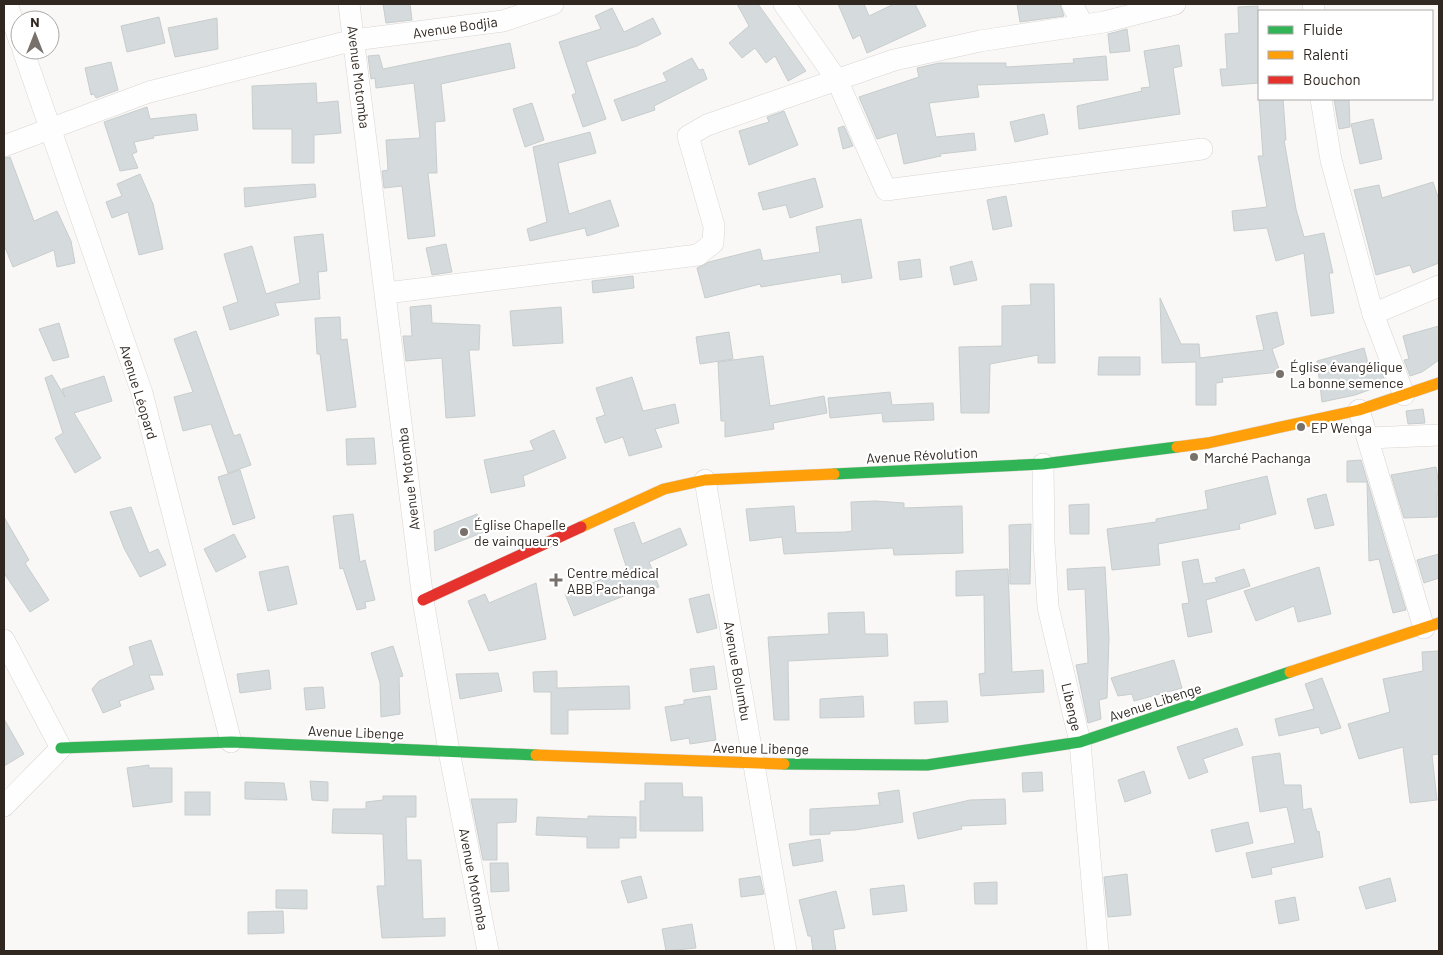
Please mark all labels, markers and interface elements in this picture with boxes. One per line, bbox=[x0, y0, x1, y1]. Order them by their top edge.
north arrow bbox=[10, 10, 60, 60]
legend bbox=[1258, 10, 1433, 100]
text: N bbox=[30, 13, 40, 30]
street label: Avenue Bodjia bbox=[411, 13, 499, 41]
text: Fluide bbox=[1303, 20, 1343, 38]
street label: Avenue Motomba bbox=[344, 24, 374, 130]
text: Ralenti bbox=[1303, 45, 1349, 63]
text: Bouchon bbox=[1303, 70, 1361, 88]
street label: Avenue Léopard bbox=[117, 343, 161, 441]
place label: Église évangélique La bonne semence bbox=[1290, 358, 1404, 391]
marker: Église évangélique La bonne semence bbox=[1274, 368, 1286, 380]
place label: EP Wenga bbox=[1311, 419, 1372, 436]
marker: EP Wenga bbox=[1295, 421, 1307, 433]
street label: Avenue Motomba bbox=[393, 426, 423, 532]
street label: Avenue Révolution bbox=[866, 444, 978, 466]
place label: Marché Pachanga bbox=[1204, 449, 1311, 466]
marker: Marché Pachanga bbox=[1188, 451, 1200, 463]
place label: Église Chapelle de vainqueurs bbox=[474, 516, 566, 549]
marker: Église Chapelle de vainqueurs bbox=[458, 526, 470, 538]
place label: Centre médical ABB Pachanga bbox=[567, 564, 659, 597]
marker: Centre médical ABB Pachanga bbox=[549, 573, 563, 587]
street label: Avenue Bolumbu bbox=[721, 620, 755, 722]
street label: Avenue Libenge bbox=[1107, 679, 1203, 725]
street label: Libenge bbox=[1058, 681, 1086, 733]
street label: Avenue Libenge bbox=[308, 722, 404, 742]
street label: Avenue Libenge bbox=[713, 739, 809, 757]
street label: Avenue Motomba bbox=[456, 826, 492, 932]

